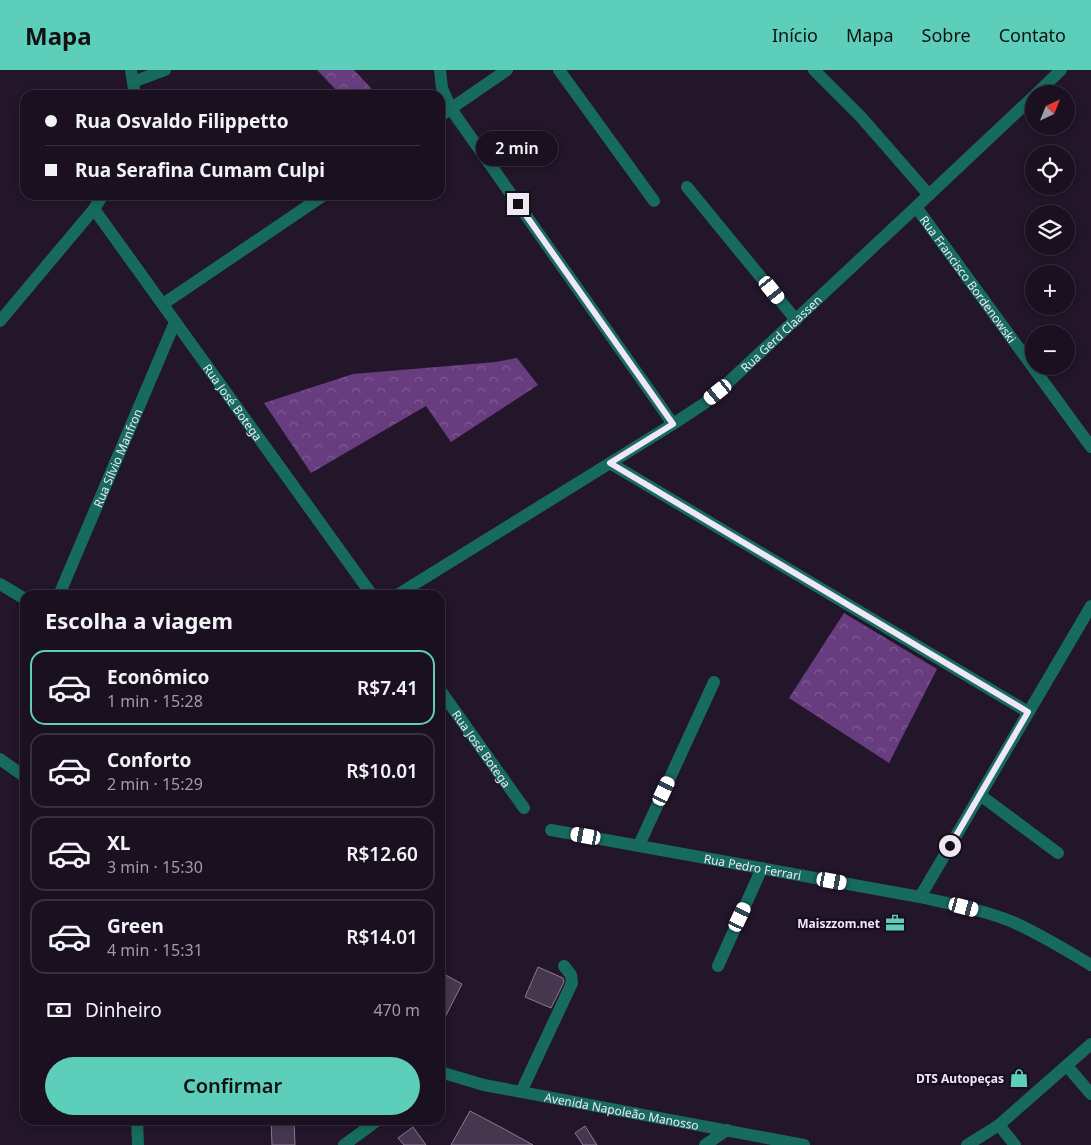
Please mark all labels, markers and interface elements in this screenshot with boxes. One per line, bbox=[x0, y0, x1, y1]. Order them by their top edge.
text: Mapa bbox=[25, 19, 92, 52]
text: Início bbox=[772, 23, 818, 47]
text: Mapa bbox=[846, 23, 894, 47]
text: Sobre bbox=[922, 23, 971, 47]
text: Contato bbox=[999, 23, 1066, 47]
north arrow bbox=[1025, 85, 1075, 135]
map controls bbox=[1025, 85, 1075, 375]
text: Rua Osvaldo Filippetto bbox=[75, 108, 289, 134]
callout: 2 min bbox=[477, 132, 559, 166]
text: 2 min bbox=[495, 137, 539, 159]
button: locate bbox=[1025, 145, 1075, 195]
text: Rua Serafina Cumam Culpi bbox=[75, 157, 325, 183]
route end bbox=[507, 193, 529, 215]
button: layers bbox=[1025, 205, 1075, 255]
street label: Rua Francisco Bordenowski bbox=[916, 212, 1021, 346]
button: + bbox=[1025, 265, 1075, 315]
car bbox=[756, 274, 787, 306]
street label: Rua Gerd Claassen bbox=[737, 291, 825, 375]
button: − bbox=[1025, 325, 1075, 375]
street label: Rua José Botega bbox=[200, 360, 267, 444]
car bbox=[701, 377, 734, 407]
street label: Rua Sílvio Manfron bbox=[89, 406, 146, 510]
text: Escolha a viagem bbox=[45, 605, 233, 635]
text: Econômico bbox=[107, 664, 209, 690]
icon: car bbox=[47, 665, 92, 710]
text: R$7.41 bbox=[357, 675, 418, 701]
text: 1 min · 15:28 bbox=[107, 690, 203, 712]
street label: Rua José Botega bbox=[448, 707, 515, 791]
text: Conforto bbox=[107, 747, 191, 773]
icon: car bbox=[47, 748, 92, 793]
text: R$10.01 bbox=[346, 758, 418, 784]
text: 2 min · 15:29 bbox=[107, 773, 203, 795]
car bbox=[650, 774, 677, 808]
car bbox=[569, 826, 602, 846]
text: XL bbox=[107, 830, 130, 856]
icon: car bbox=[47, 831, 92, 876]
route start bbox=[939, 835, 961, 857]
text: R$12.60 bbox=[346, 841, 418, 867]
street label: Rua Pedro Ferrari bbox=[703, 849, 803, 884]
text: 3 min · 15:30 bbox=[107, 856, 203, 878]
car bbox=[815, 871, 848, 891]
car bbox=[947, 896, 980, 918]
car bbox=[726, 900, 753, 934]
office icon: Maiszzom.net bbox=[884, 912, 906, 934]
text: Green bbox=[107, 913, 164, 939]
icon: car bbox=[47, 914, 92, 959]
place label: Maiszzom.net bbox=[797, 915, 880, 932]
text: R$14.01 bbox=[346, 924, 418, 950]
text: 4 min · 15:31 bbox=[107, 939, 203, 961]
icon: cash bbox=[45, 996, 73, 1024]
text: Dinheiro bbox=[85, 997, 162, 1023]
text: 470 m bbox=[373, 999, 420, 1021]
button: Confirmar bbox=[45, 1057, 420, 1115]
shop icon: DTS Autopeças bbox=[1008, 1067, 1030, 1089]
place label: DTS Autopeças bbox=[916, 1070, 1004, 1087]
street label: Avenida Napoleão Manosso bbox=[543, 1088, 700, 1134]

